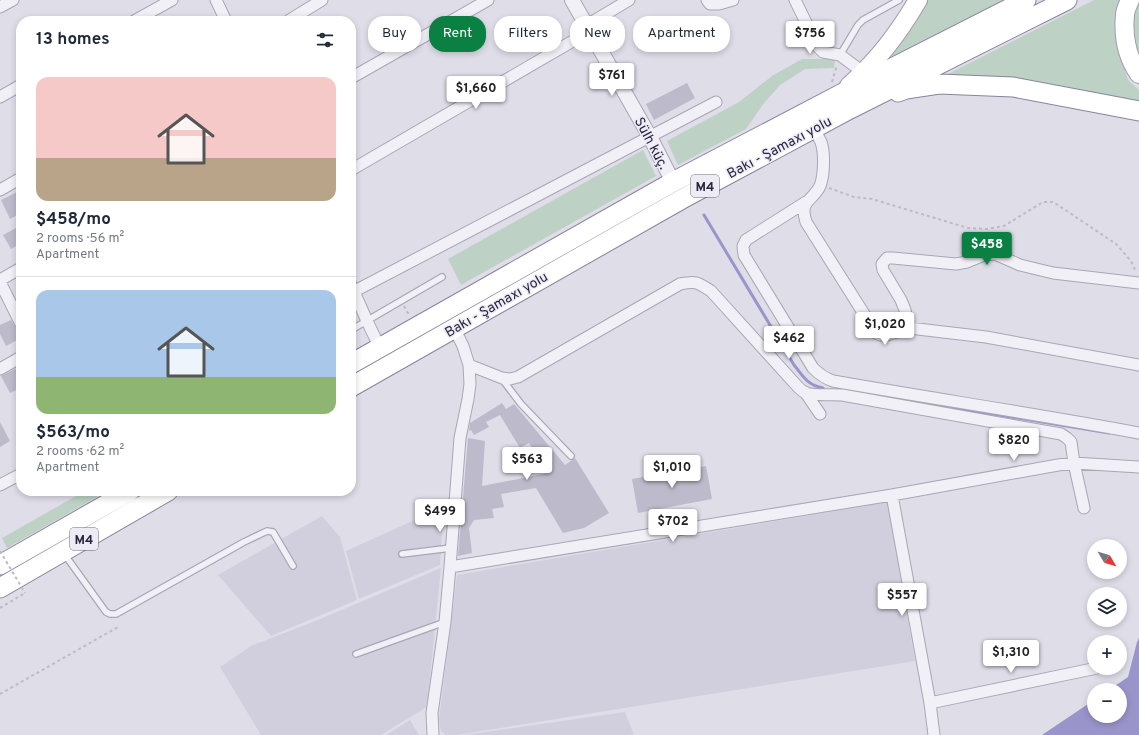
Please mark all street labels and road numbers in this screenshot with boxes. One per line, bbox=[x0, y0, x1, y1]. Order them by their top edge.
street label: Bakı - Şamaxı yolu bbox=[724, 114, 835, 183]
street label: Sülh küç. bbox=[630, 115, 671, 173]
road number: M4 bbox=[691, 175, 719, 197]
street label: Bakı - Şamaxı yolu bbox=[442, 269, 551, 342]
road number: M4 bbox=[70, 528, 98, 550]

